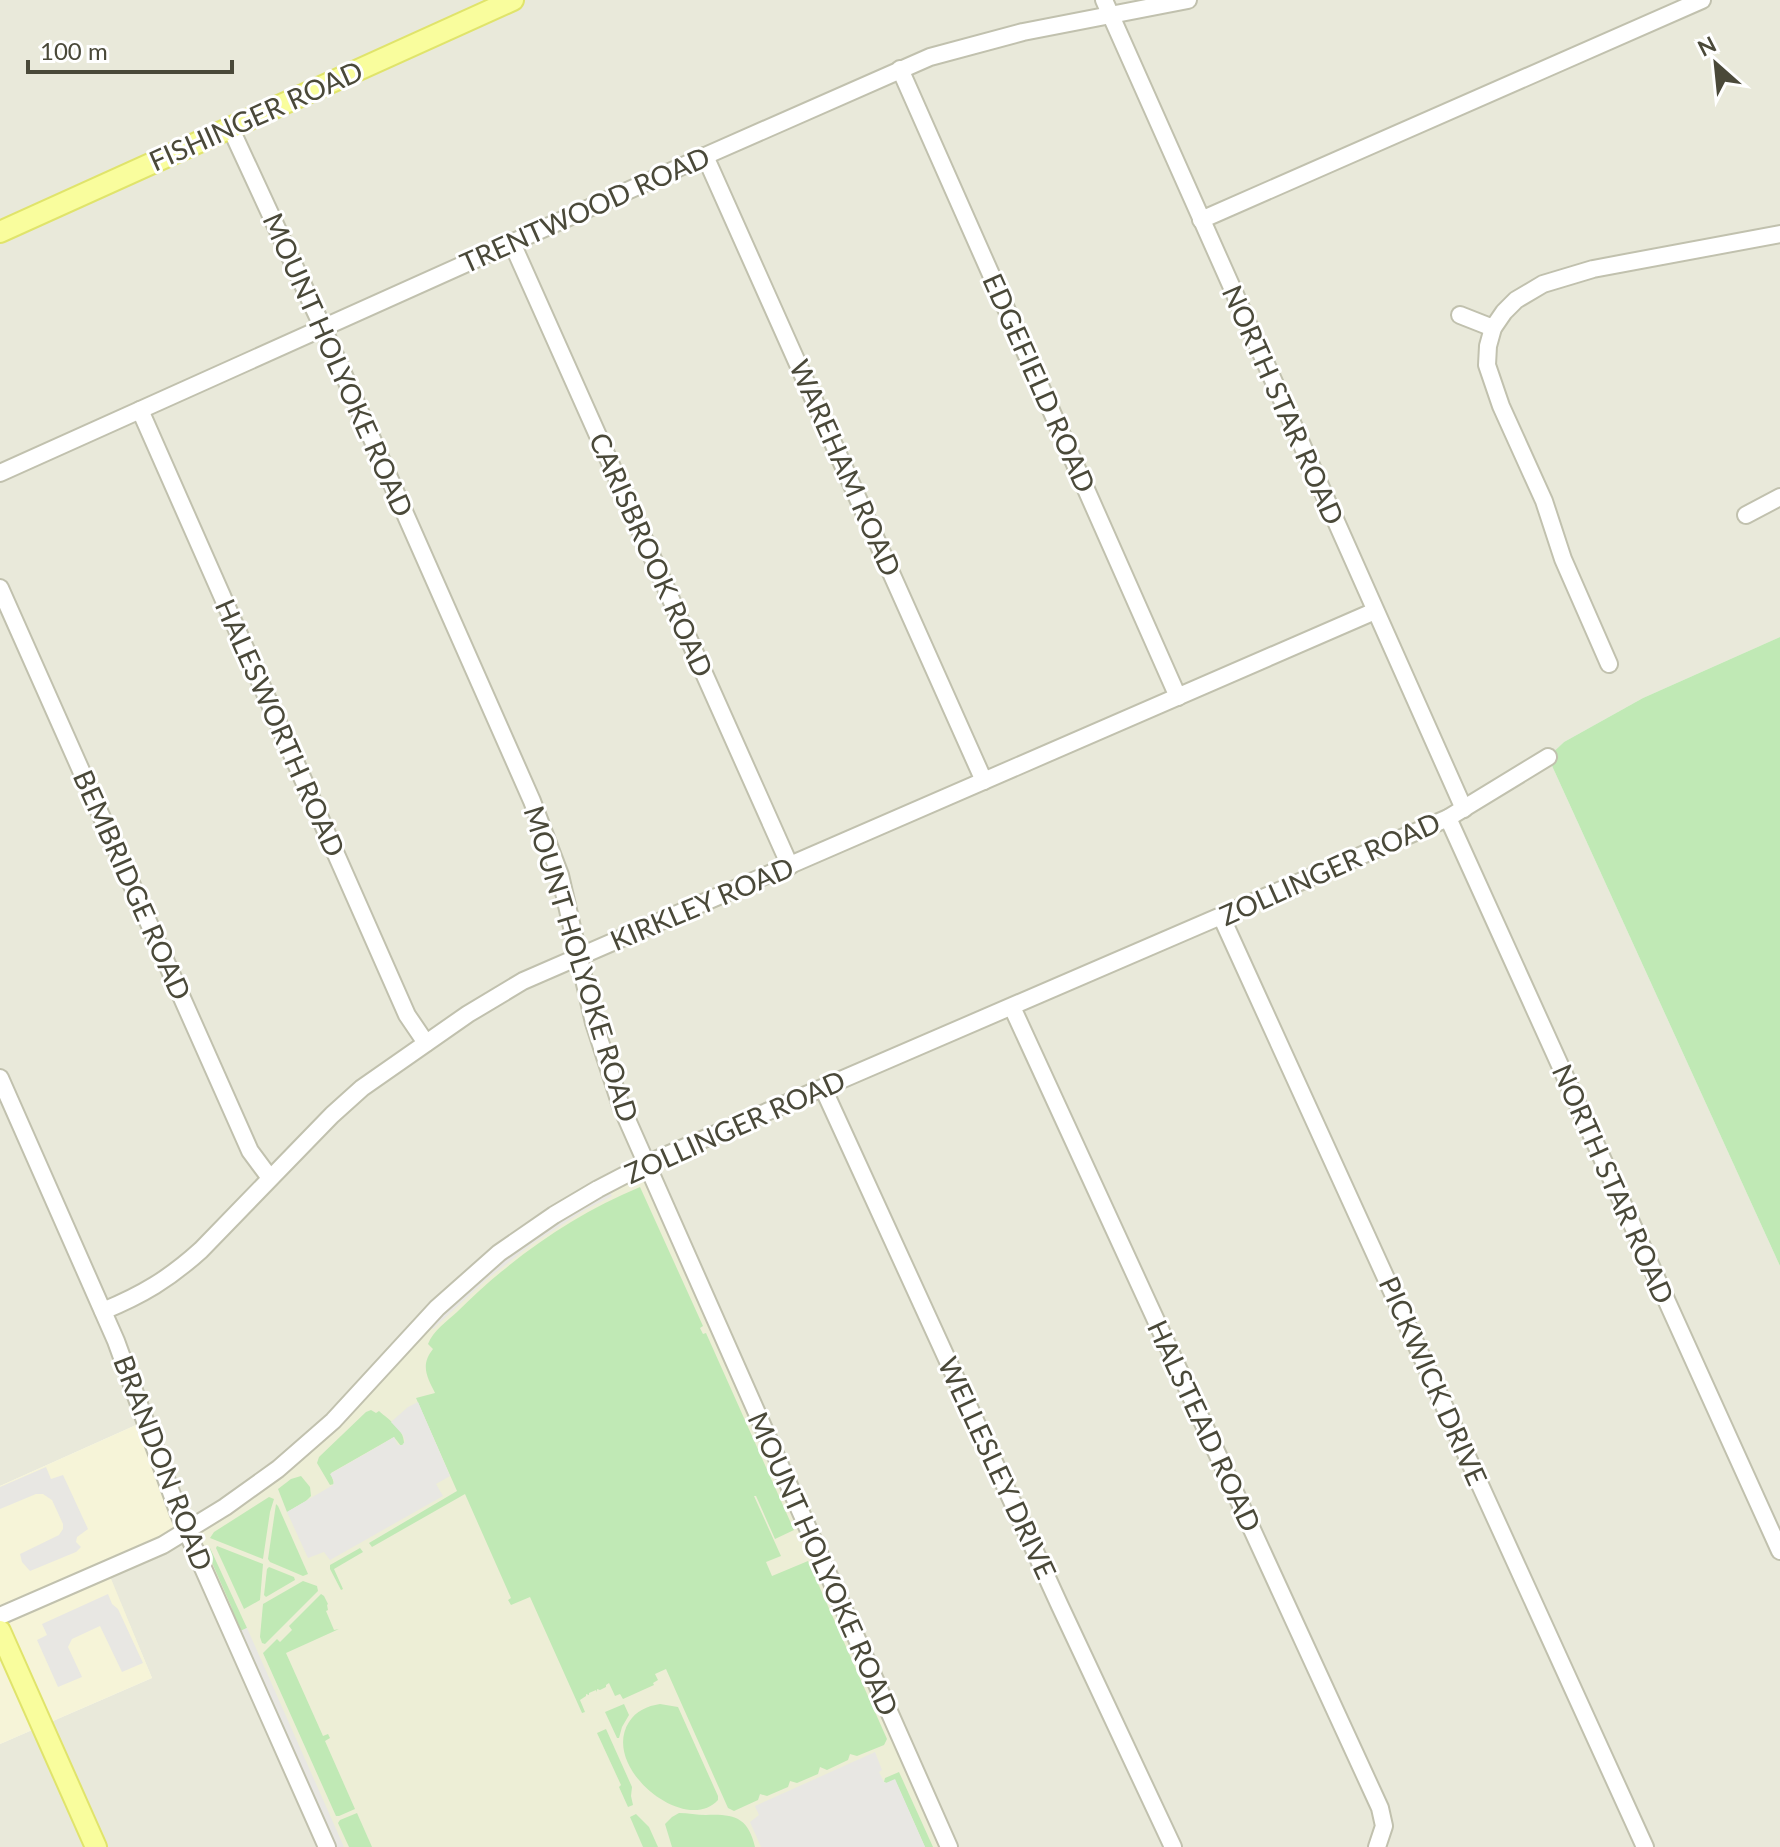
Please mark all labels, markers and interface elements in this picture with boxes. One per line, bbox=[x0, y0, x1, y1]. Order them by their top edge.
scale bar bbox=[28, 24, 232, 74]
north arrow bbox=[1676, 24, 1756, 104]
text: N bbox=[1693, 30, 1720, 62]
text: 100 m bbox=[40, 36, 108, 65]
street label: FISHINGER ROAD bbox=[143, 53, 368, 177]
street label: TRENTWOOD ROAD bbox=[455, 139, 715, 279]
street label: MOUNT HOLYOKE ROAD bbox=[256, 207, 421, 522]
street label: EDGEFIELD ROAD bbox=[976, 268, 1103, 497]
street label: NORTH STAR ROAD bbox=[1216, 280, 1352, 530]
street label: WAREHAM ROAD bbox=[783, 354, 909, 581]
street label: CARISBROOK ROAD bbox=[583, 427, 721, 682]
street label: HALESWORTH ROAD bbox=[209, 593, 353, 862]
street label: BEMBRIDGE ROAD bbox=[67, 764, 199, 1005]
street label: MOUNT HOLYOKE ROAD bbox=[518, 801, 646, 1126]
street label: ZOLLINGER ROAD bbox=[1214, 804, 1445, 932]
street label: KIRKLEY ROAD bbox=[605, 849, 798, 957]
street label: NORTH STAR ROAD bbox=[1546, 1059, 1682, 1309]
street label: ZOLLINGER ROAD bbox=[619, 1062, 850, 1190]
street label: PICKWICK DRIVE bbox=[1373, 1271, 1495, 1490]
street label: HALSTEAD ROAD bbox=[1141, 1314, 1269, 1537]
street label: BRANDON ROAD bbox=[107, 1350, 221, 1575]
street label: WELLESLEY DRIVE bbox=[932, 1351, 1064, 1584]
street label: MOUNT HOLYOKE ROAD bbox=[741, 1406, 906, 1721]

